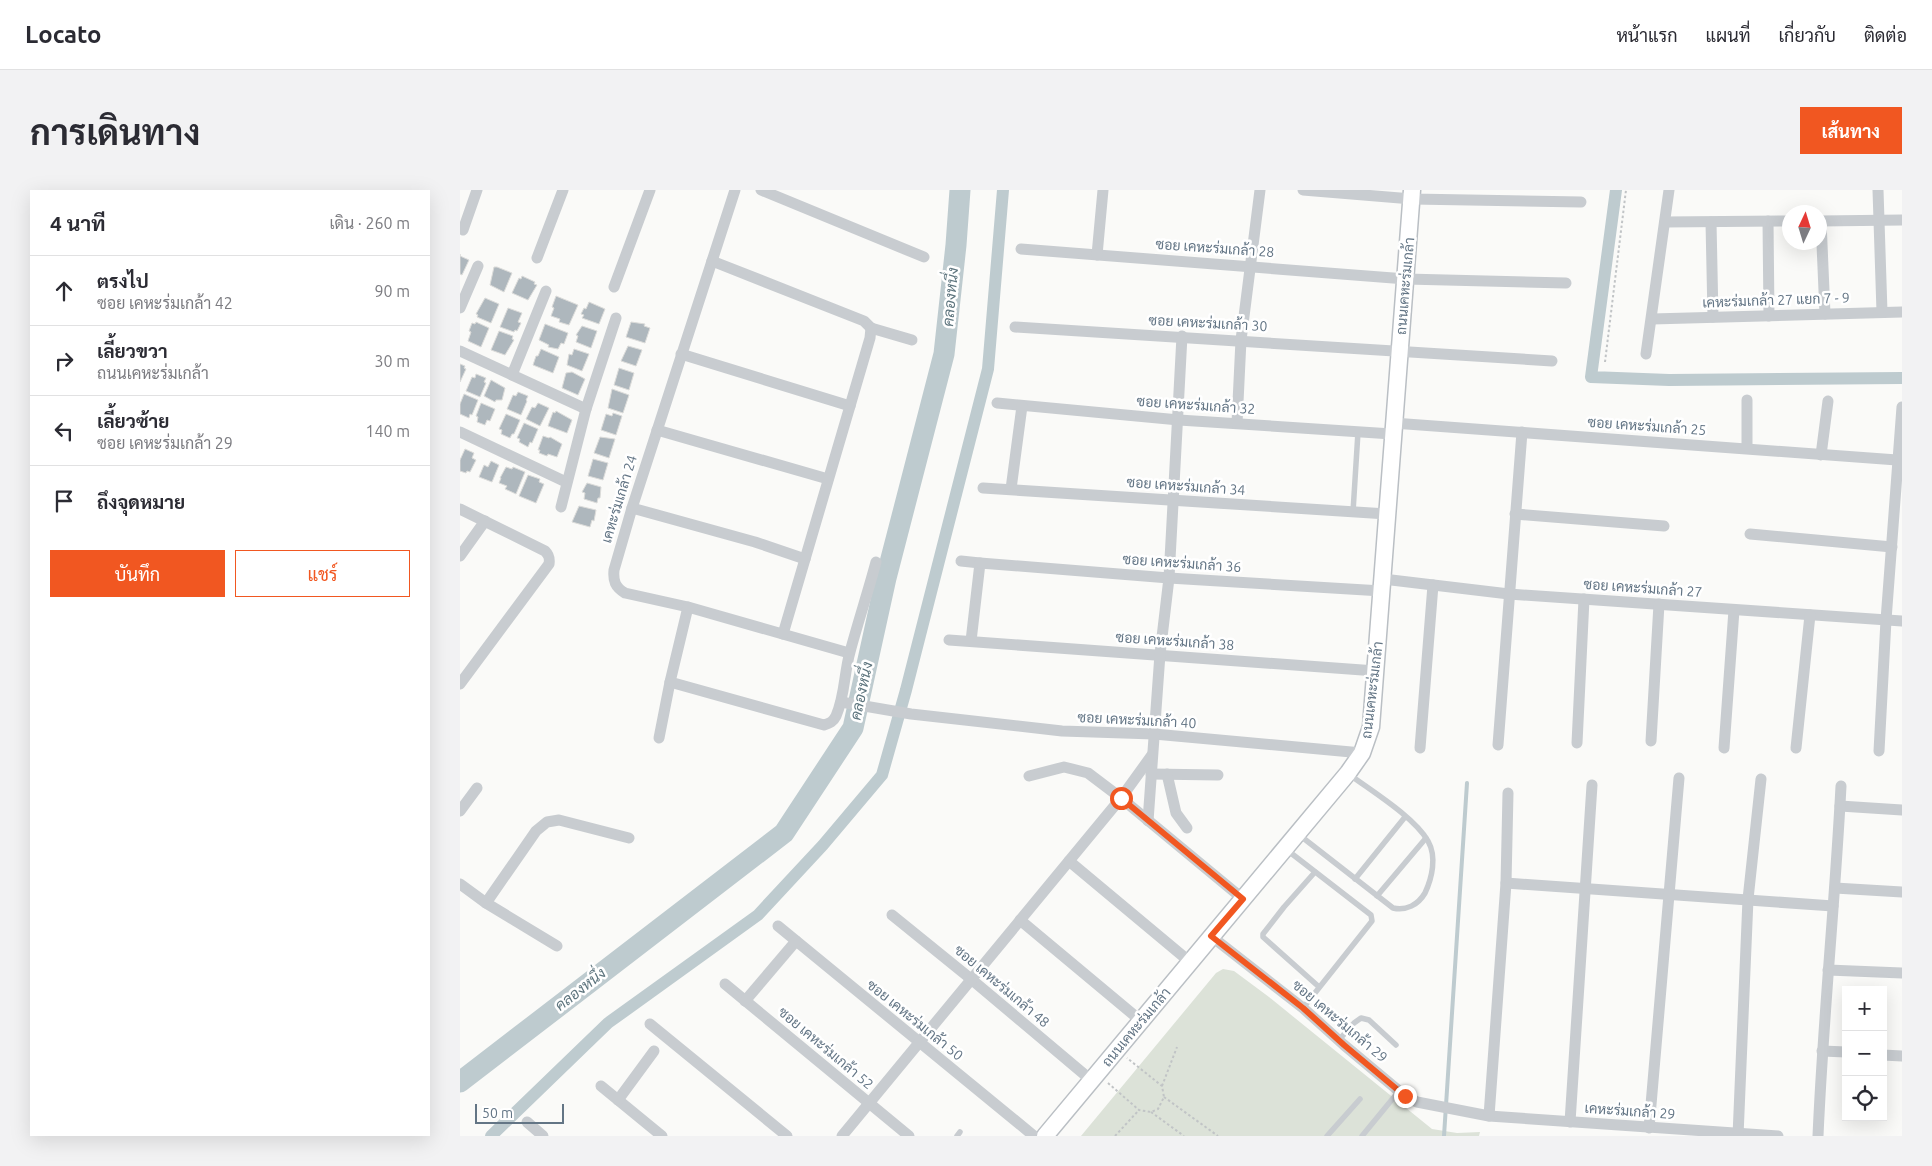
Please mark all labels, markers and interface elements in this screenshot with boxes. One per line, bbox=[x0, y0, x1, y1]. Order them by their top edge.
text: Locato bbox=[25, 21, 101, 48]
text: หน้าแรก bbox=[1616, 25, 1678, 45]
text: แผนที่ bbox=[1706, 25, 1750, 45]
text: เกี่ยวกับ bbox=[1778, 25, 1836, 45]
text: ติดต่อ bbox=[1864, 25, 1907, 45]
button: เส้นทาง bbox=[1800, 107, 1902, 154]
text: การเดินทาง bbox=[30, 112, 200, 152]
north arrow bbox=[1782, 205, 1827, 250]
text: 4 นาที bbox=[50, 211, 105, 235]
text: เดิน · 260 m bbox=[330, 214, 410, 232]
street label: ซอย เคหะร่มเกล้า 28 bbox=[1155, 235, 1275, 260]
street label: ถนนเคหะร่มเกล้า bbox=[1392, 236, 1417, 335]
water label: คลองหนึ่ง bbox=[933, 266, 961, 327]
text: ตรงไป bbox=[97, 270, 149, 292]
icon: ahead bbox=[50, 277, 78, 305]
text: 90 m bbox=[374, 282, 410, 300]
street label: เคหะร่มเกล้า 27 แยก 7 - 9 bbox=[1702, 288, 1850, 311]
text: ซอย เคหะร่มเกล้า 42 bbox=[97, 294, 233, 312]
street label: ซอย เคหะร่มเกล้า 30 bbox=[1148, 311, 1268, 334]
text: เลี้ยวขวา bbox=[97, 340, 168, 362]
icon: right bbox=[50, 347, 78, 375]
text: 30 m bbox=[374, 352, 410, 370]
text: ถนนเคหะร่มเกล้า bbox=[97, 364, 209, 382]
street label: ซอย เคหะร่มเกล้า 32 bbox=[1136, 392, 1256, 417]
text: เลี้ยวซ้าย bbox=[97, 410, 169, 432]
street label: ซอย เคหะร่มเกล้า 25 bbox=[1587, 413, 1707, 438]
icon: left bbox=[50, 417, 78, 445]
text: 140 m bbox=[365, 422, 410, 440]
text: ซอย เคหะร่มเกล้า 29 bbox=[97, 434, 233, 452]
street label: เคหะร่มเกล้า 24 bbox=[597, 453, 640, 545]
street label: ซอย เคหะร่มเกล้า 34 bbox=[1126, 473, 1246, 498]
icon: arrive bbox=[50, 487, 78, 515]
text: ถึงจุดหมาย bbox=[97, 491, 185, 513]
button: บันทึก bbox=[50, 550, 225, 597]
button: แชร์ bbox=[235, 550, 410, 597]
street label: ซอย เคหะร่มเกล้า 36 bbox=[1122, 550, 1242, 575]
street label: ซอย เคหะร่มเกล้า 27 bbox=[1583, 575, 1703, 600]
street label: ซอย เคหะร่มเกล้า 38 bbox=[1115, 628, 1235, 653]
street label: ถนนเคหะร่มเกล้า bbox=[1357, 640, 1386, 740]
water label: คลองหนึ่ง bbox=[841, 659, 876, 722]
street label: ซอย เคหะร่มเกล้า 40 bbox=[1077, 708, 1197, 731]
route start bbox=[1110, 787, 1133, 810]
street label: ซอย เคหะร่มเกล้า 48 bbox=[951, 941, 1053, 1030]
water label: คลองหนึ่ง bbox=[548, 959, 609, 1014]
street label: ซอย เคหะร่มเกล้า 50 bbox=[864, 976, 967, 1064]
street label: ซอย เคหะร่มเกล้า 29 bbox=[1289, 976, 1391, 1065]
street label: ถนนเคหะร่มเกล้า bbox=[1098, 984, 1174, 1070]
map controls bbox=[1842, 986, 1887, 1121]
button: + bbox=[1842, 986, 1887, 1031]
street label: ซอย เคหะร่มเกล้า 52 bbox=[775, 1003, 877, 1092]
button: − bbox=[1842, 1031, 1887, 1076]
button: locate bbox=[1842, 1076, 1887, 1121]
route end bbox=[1394, 1085, 1417, 1108]
street label: เคหะร่มเกล้า 29 bbox=[1584, 1099, 1676, 1122]
scale bar bbox=[475, 1101, 564, 1124]
text: 50 m bbox=[482, 1105, 513, 1121]

